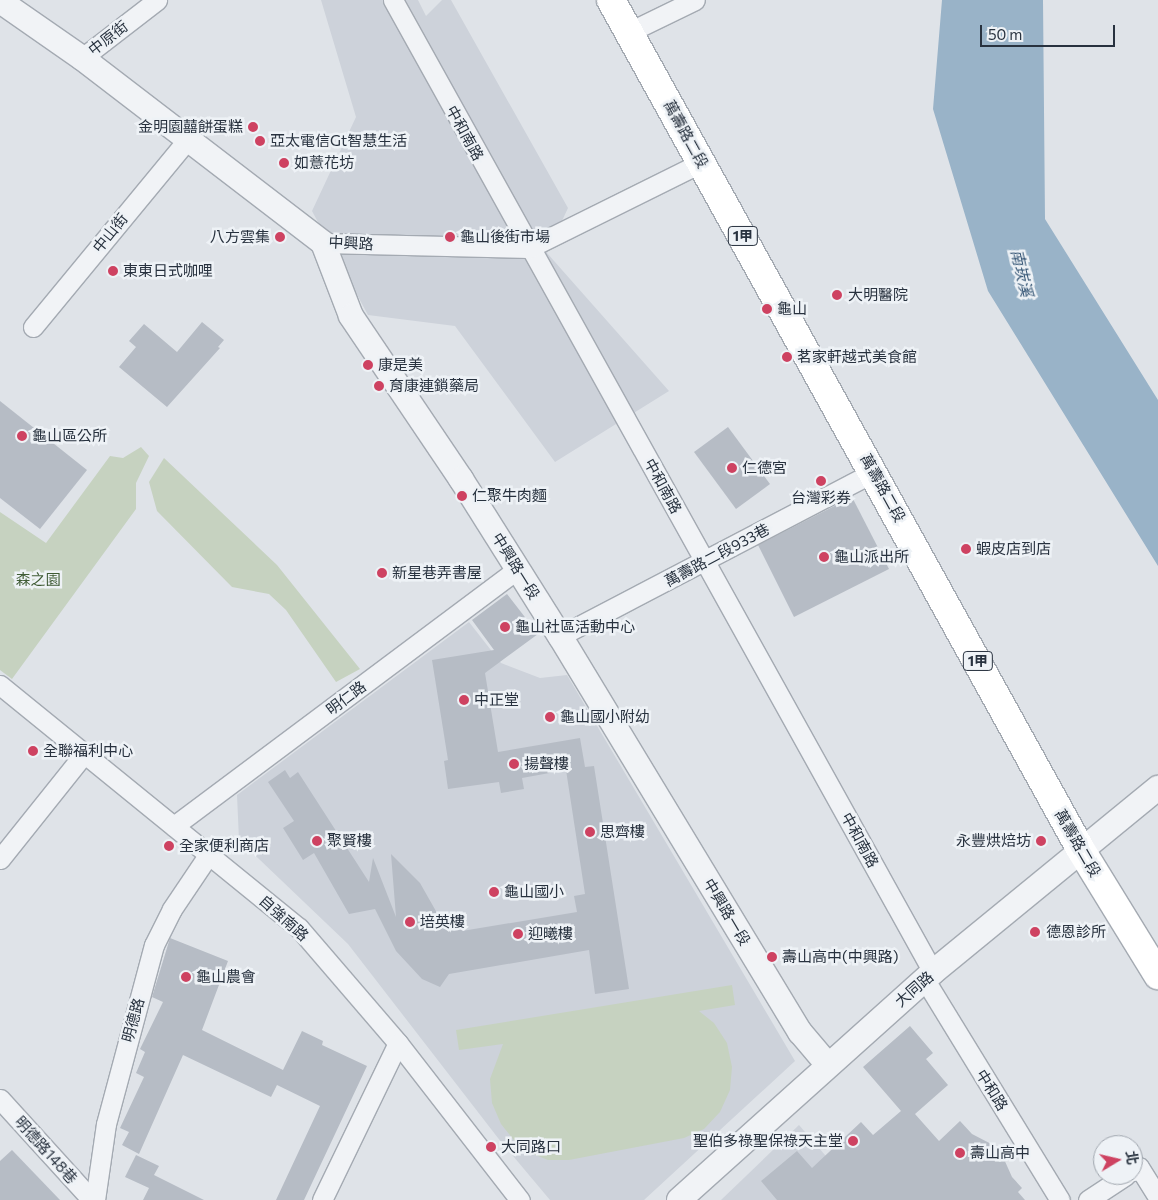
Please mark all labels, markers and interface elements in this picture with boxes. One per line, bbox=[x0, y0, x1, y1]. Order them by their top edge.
scale bar bbox=[983, 15, 1118, 47]
street label: 中原街 bbox=[85, 17, 131, 59]
text: 50 m bbox=[988, 25, 1022, 43]
street label: 萬壽路二段 bbox=[660, 97, 712, 171]
street label: 中和南路 bbox=[443, 102, 487, 164]
place label: 金明園囍餅蛋糕 bbox=[138, 118, 243, 136]
marker: 金明園囍餅蛋糕 bbox=[247, 121, 259, 133]
place label: 亞太電信Gt智慧生活 bbox=[270, 132, 407, 150]
marker: 亞太電信Gt智慧生活 bbox=[254, 135, 266, 147]
place label: 如薏花坊 bbox=[294, 154, 354, 172]
marker: 如薏花坊 bbox=[278, 157, 290, 169]
street label: 中山街 bbox=[89, 210, 131, 256]
road number: 1甲 bbox=[727, 225, 759, 248]
place label: 八方雲集 bbox=[210, 228, 270, 246]
place label: 龜山後街市場 bbox=[460, 228, 550, 246]
marker: 八方雲集 bbox=[274, 231, 286, 243]
marker: 龜山後街市場 bbox=[444, 231, 456, 243]
street label: 中興路 bbox=[328, 233, 374, 253]
water label: 南崁溪 bbox=[1007, 247, 1037, 299]
place label: 東東日式咖哩 bbox=[123, 262, 213, 280]
marker: 東東日式咖哩 bbox=[107, 265, 119, 277]
place label: 大明醫院 bbox=[848, 286, 908, 304]
marker: 大明醫院 bbox=[830, 288, 844, 302]
place label: 龜山 bbox=[777, 300, 807, 318]
marker: 龜山 bbox=[761, 303, 773, 315]
place label: 茗家軒越式美食館 bbox=[797, 348, 917, 366]
marker: 茗家軒越式美食館 bbox=[781, 351, 793, 363]
place label: 康是美 bbox=[378, 356, 423, 374]
marker: 康是美 bbox=[362, 359, 374, 371]
place label: 育康連鎖藥局 bbox=[389, 377, 479, 395]
marker: 育康連鎖藥局 bbox=[373, 380, 385, 392]
place label: 龜山區公所 bbox=[32, 427, 107, 445]
marker: 龜山區公所 bbox=[16, 430, 28, 442]
street label: 萬壽路二段 bbox=[857, 451, 909, 525]
street label: 中和南路 bbox=[641, 455, 685, 517]
place label: 仁德宮 bbox=[742, 459, 787, 477]
marker: 仁德宮 bbox=[726, 462, 738, 474]
marker: 台灣彩券 bbox=[815, 475, 827, 487]
place label: 仁聚牛肉麵 bbox=[472, 487, 547, 505]
place label: 台灣彩券 bbox=[791, 489, 851, 507]
marker: 仁聚牛肉麵 bbox=[456, 490, 468, 502]
street label: 萬壽路二段933巷 bbox=[662, 520, 772, 590]
street label: 中興路一段 bbox=[488, 529, 544, 603]
place label: 蝦皮店到店 bbox=[976, 540, 1051, 558]
marker: 蝦皮店到店 bbox=[960, 543, 972, 555]
place label: 龜山派出所 bbox=[834, 548, 909, 566]
marker: 龜山派出所 bbox=[818, 551, 830, 563]
place label: 新星巷弄書屋 bbox=[392, 564, 482, 582]
marker: 新星巷弄書屋 bbox=[376, 567, 388, 579]
park label: 森之園 bbox=[16, 571, 60, 589]
place label: 龜山社區活動中心 bbox=[515, 618, 635, 636]
marker: 龜山社區活動中心 bbox=[499, 621, 511, 633]
road number: 1甲 bbox=[962, 649, 994, 672]
street label: 明仁路 bbox=[323, 677, 369, 719]
place label: 中正堂 bbox=[474, 691, 519, 709]
marker: 中正堂 bbox=[458, 694, 470, 706]
place label: 龜山國小附幼 bbox=[560, 708, 650, 726]
marker: 龜山國小附幼 bbox=[544, 711, 556, 723]
place label: 全聯福利中心 bbox=[43, 742, 133, 760]
marker: 全聯福利中心 bbox=[27, 745, 39, 757]
place label: 揚聲樓 bbox=[524, 755, 569, 773]
marker: 揚聲樓 bbox=[508, 758, 520, 770]
street label: 萬壽路二段 bbox=[1051, 806, 1105, 880]
street label: 中和南路 bbox=[838, 809, 882, 871]
place label: 思齊樓 bbox=[600, 823, 645, 841]
marker: 思齊樓 bbox=[584, 826, 596, 838]
place label: 聚賢樓 bbox=[327, 832, 372, 850]
place label: 永豐烘焙坊 bbox=[956, 832, 1031, 850]
marker: 聚賢樓 bbox=[311, 835, 323, 847]
marker: 永豐烘焙坊 bbox=[1035, 835, 1047, 847]
place label: 全家便利商店 bbox=[179, 837, 269, 855]
marker: 全家便利商店 bbox=[163, 840, 175, 852]
street label: 中興路一段 bbox=[700, 875, 754, 949]
place label: 龜山國小 bbox=[504, 883, 564, 901]
marker: 龜山國小 bbox=[488, 886, 500, 898]
street label: 自強南路 bbox=[256, 891, 312, 945]
place label: 培英樓 bbox=[420, 913, 465, 931]
marker: 培英樓 bbox=[404, 916, 416, 928]
place label: 德恩診所 bbox=[1046, 923, 1106, 941]
place label: 迎曦樓 bbox=[528, 925, 573, 943]
marker: 德恩診所 bbox=[1028, 925, 1042, 939]
marker: 迎曦樓 bbox=[512, 928, 524, 940]
place label: 壽山高中(中興路) bbox=[782, 948, 899, 966]
marker: 壽山高中(中興路) bbox=[766, 951, 778, 963]
street label: 大同路 bbox=[891, 967, 937, 1011]
place label: 龜山農會 bbox=[196, 968, 256, 986]
marker: 龜山農會 bbox=[180, 971, 192, 983]
street label: 明德路 bbox=[118, 996, 148, 1044]
street label: 中和路 bbox=[972, 1066, 1012, 1114]
street label: 明德路148巷 bbox=[11, 1113, 81, 1187]
place label: 聖伯多祿聖保祿天主堂 bbox=[693, 1132, 843, 1150]
marker: 聖伯多祿聖保祿天主堂 bbox=[847, 1135, 859, 1147]
north arrow bbox=[1093, 1135, 1143, 1185]
place label: 大同路口 bbox=[501, 1138, 561, 1156]
marker: 大同路口 bbox=[485, 1141, 497, 1153]
place label: 壽山高中 bbox=[970, 1144, 1030, 1162]
marker: 壽山高中 bbox=[954, 1147, 966, 1159]
text: 北 bbox=[1123, 1149, 1142, 1166]

